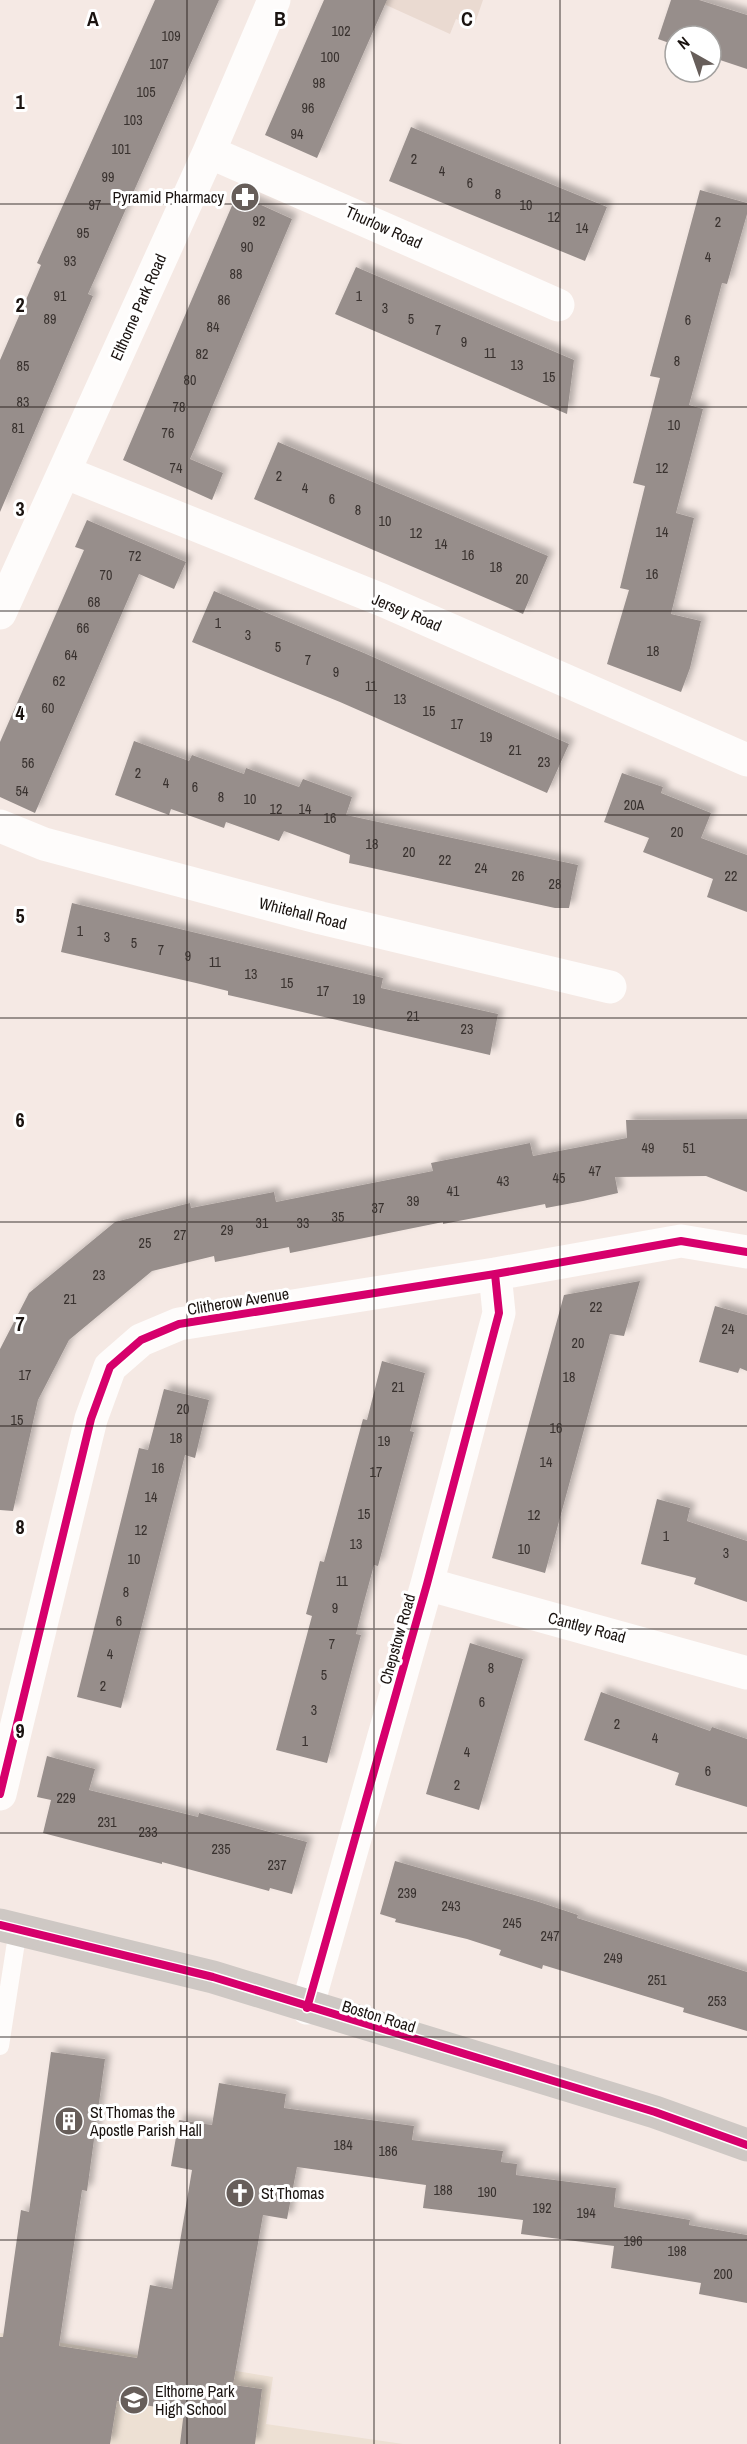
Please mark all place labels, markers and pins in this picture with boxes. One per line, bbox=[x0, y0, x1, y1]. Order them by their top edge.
pharmacy icon: Pyramid Pharmacy bbox=[229, 181, 261, 213]
place label: Pyramid Pharmacy bbox=[112, 186, 224, 208]
place label: St Thomas the Apostle Parish Hall bbox=[89, 2101, 202, 2141]
building icon: St Thomas the Apostle Parish Hall bbox=[53, 2105, 85, 2137]
church icon: St Thomas bbox=[224, 2177, 256, 2209]
place label: St Thomas bbox=[261, 2182, 324, 2204]
place label: Elthorne Park High School bbox=[155, 2380, 235, 2420]
school or university icon: Elthorne Park High School bbox=[118, 2384, 150, 2416]

